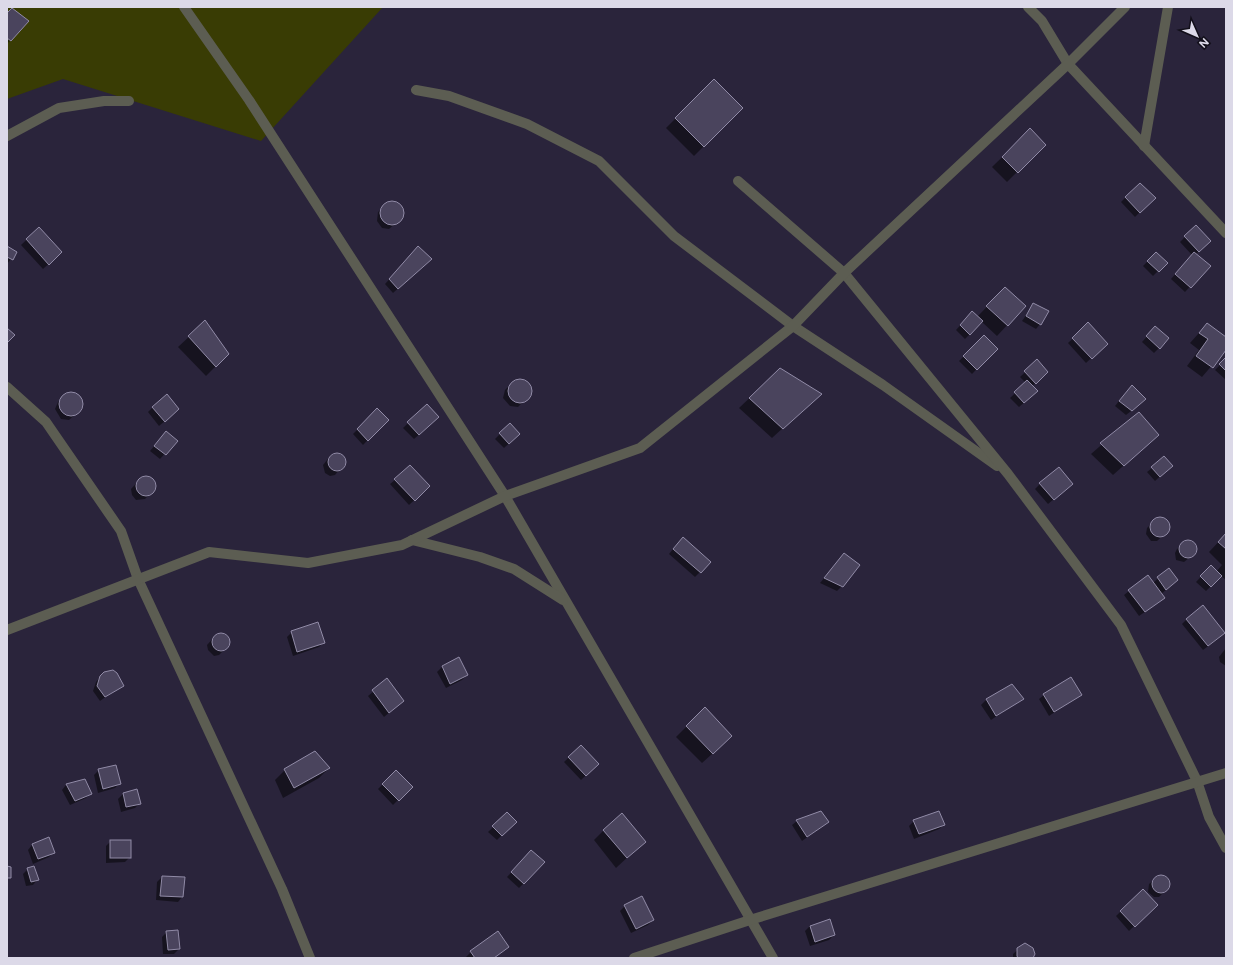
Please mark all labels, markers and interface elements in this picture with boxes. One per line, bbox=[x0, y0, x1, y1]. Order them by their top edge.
north arrow bbox=[1177, 16, 1217, 56]
text: N bbox=[1196, 35, 1211, 50]

